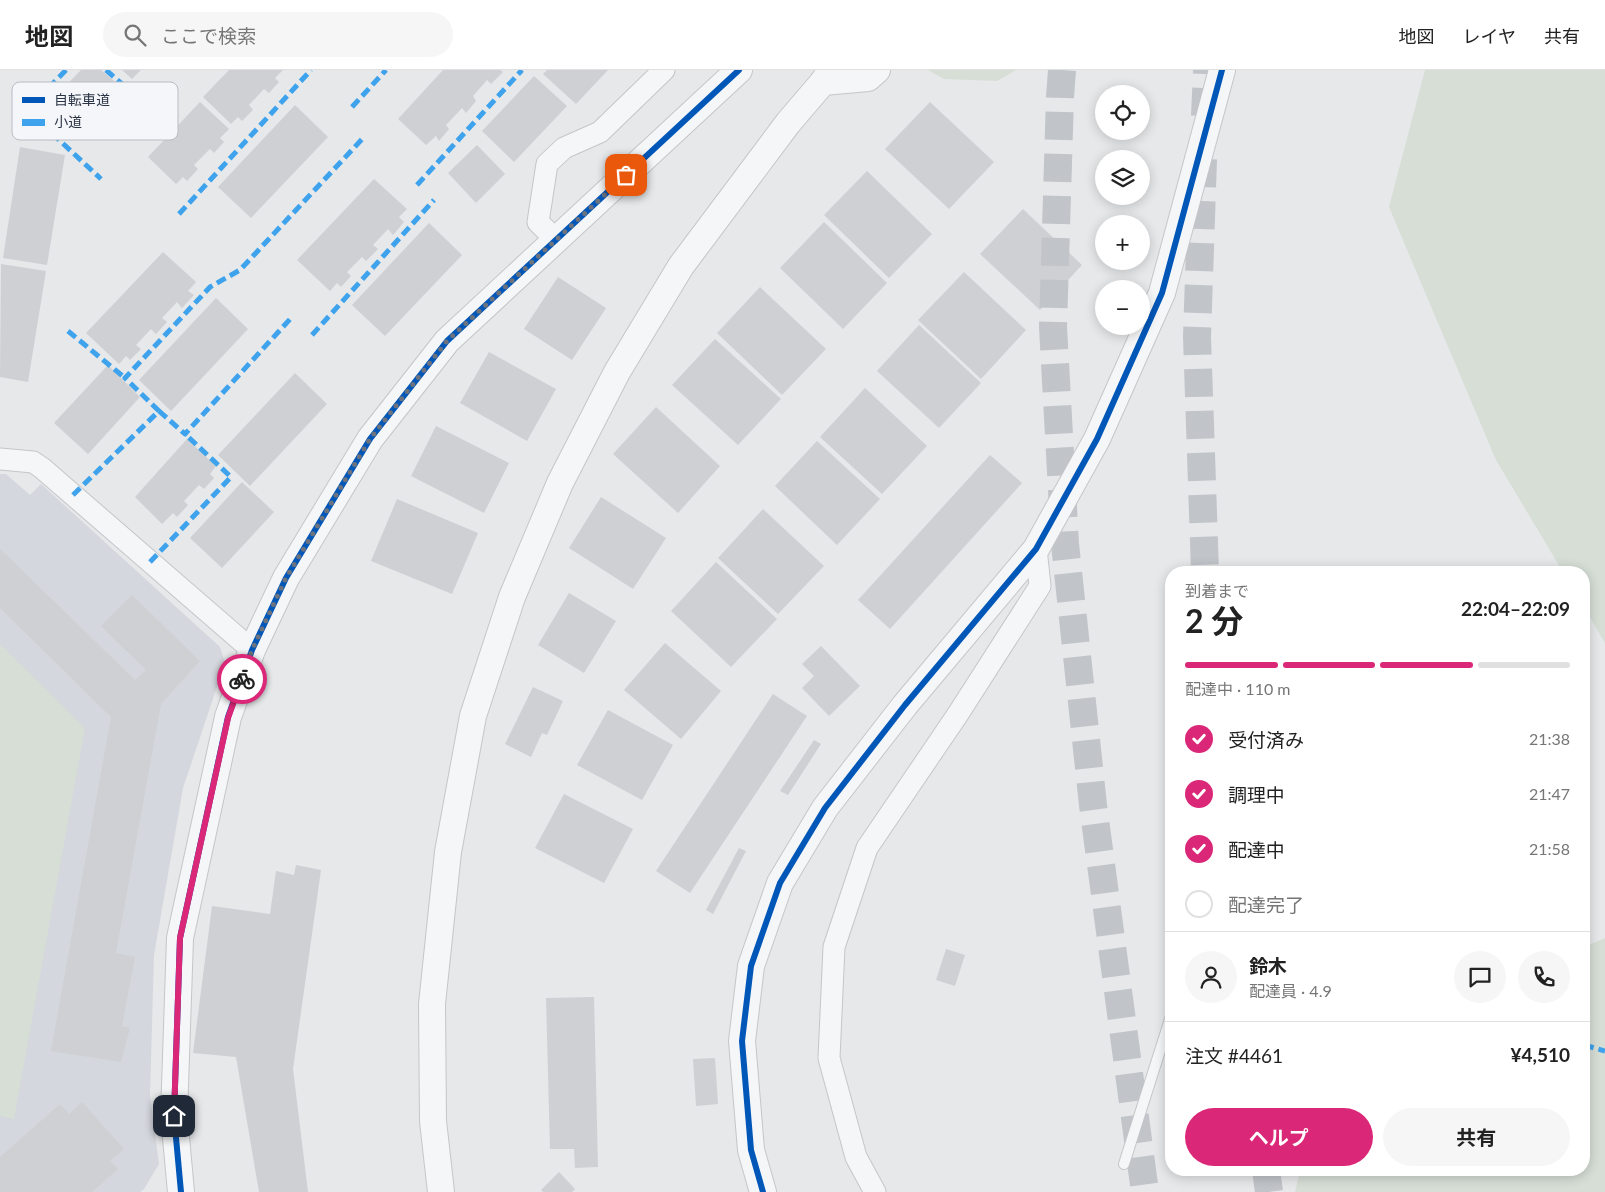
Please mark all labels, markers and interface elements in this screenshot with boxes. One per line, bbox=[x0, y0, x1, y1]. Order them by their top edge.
search box bbox=[103, 12, 453, 57]
text: 地図 bbox=[25, 21, 73, 50]
icon: search bbox=[121, 21, 149, 49]
text: ここで検索 bbox=[161, 24, 256, 47]
text: 地図 bbox=[1399, 25, 1435, 47]
text: レイヤ bbox=[1463, 25, 1516, 47]
text: 共有 bbox=[1544, 25, 1580, 47]
legend bbox=[12, 82, 178, 140]
map controls bbox=[1095, 85, 1150, 335]
button: locate bbox=[1095, 85, 1150, 140]
text: 自転車道 bbox=[54, 91, 110, 108]
text: 小道 bbox=[54, 113, 82, 130]
button: layers bbox=[1095, 150, 1150, 205]
pin bbox=[605, 154, 647, 196]
icon: bag bbox=[612, 161, 640, 189]
button: + bbox=[1095, 215, 1150, 270]
button: − bbox=[1095, 280, 1150, 335]
text: 到着まで bbox=[1185, 581, 1249, 600]
text: 22:04–22:09 bbox=[1461, 597, 1570, 620]
text: 2 分 bbox=[1185, 601, 1243, 640]
courier bbox=[217, 654, 267, 704]
icon: bike bbox=[228, 665, 256, 693]
text: 配達中 · 110 m bbox=[1185, 679, 1290, 698]
icon: check bbox=[1185, 725, 1213, 753]
text: 受付済み bbox=[1228, 728, 1304, 751]
text: 21:38 bbox=[1529, 729, 1570, 748]
icon: check bbox=[1185, 780, 1213, 808]
text: 調理中 bbox=[1228, 783, 1285, 806]
text: 21:47 bbox=[1529, 784, 1570, 803]
icon: check bbox=[1185, 835, 1213, 863]
text: 配達中 bbox=[1228, 838, 1285, 861]
text: 21:58 bbox=[1529, 839, 1570, 858]
text: 配達完了 bbox=[1228, 893, 1304, 916]
button: person bbox=[1185, 951, 1237, 1003]
button: chat bbox=[1454, 951, 1506, 1003]
button: phone bbox=[1518, 951, 1570, 1003]
text: 鈴木 bbox=[1249, 954, 1287, 977]
text: 配達員 · 4.9 bbox=[1249, 981, 1332, 1000]
text: ¥4,510 bbox=[1510, 1043, 1570, 1066]
text: 注文 #4461 bbox=[1185, 1044, 1283, 1067]
pin bbox=[153, 1095, 195, 1137]
icon: home bbox=[160, 1102, 188, 1130]
button: ヘルプ bbox=[1185, 1108, 1373, 1166]
button: 共有 bbox=[1383, 1108, 1570, 1166]

